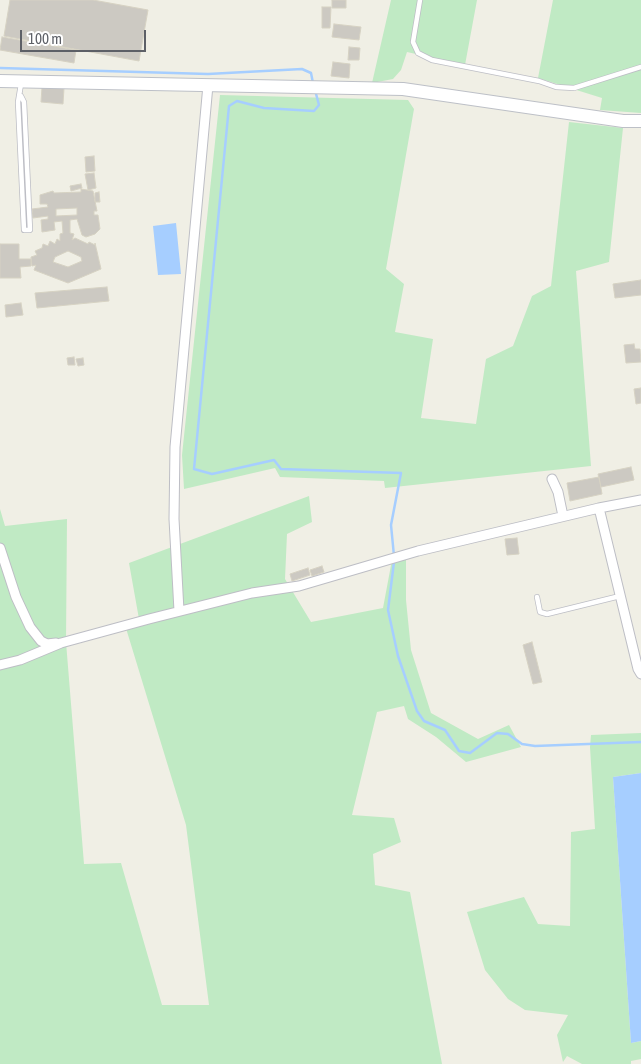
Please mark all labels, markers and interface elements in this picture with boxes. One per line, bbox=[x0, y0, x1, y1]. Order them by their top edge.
scale bar bbox=[22, 20, 149, 52]
text: 100 m bbox=[28, 30, 62, 47]

